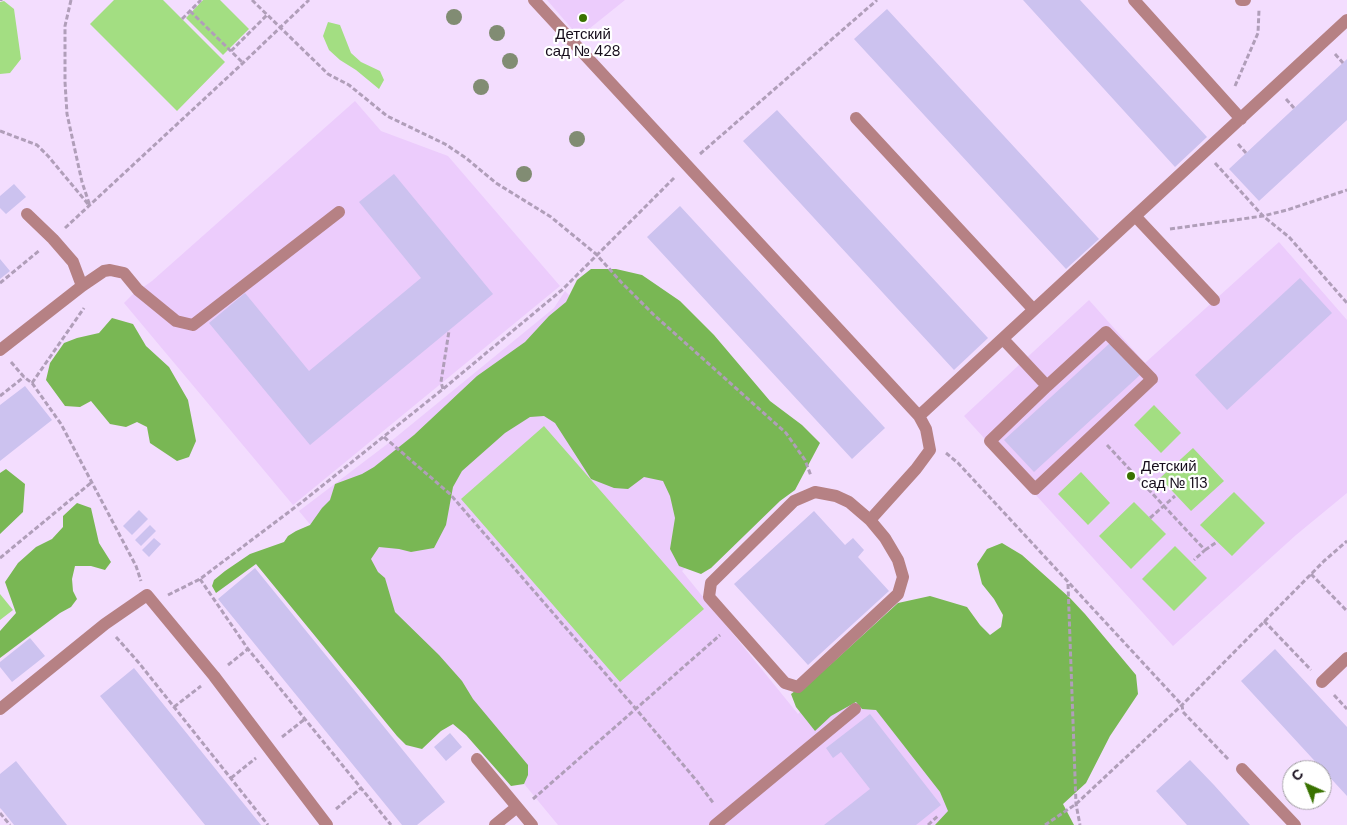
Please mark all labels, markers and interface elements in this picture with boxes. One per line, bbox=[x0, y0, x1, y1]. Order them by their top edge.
marker: Детский сад № 428 bbox=[577, 12, 589, 24]
place label: Детский сад № 428 bbox=[545, 26, 621, 61]
place label: Детский сад № 113 bbox=[1141, 458, 1208, 493]
marker: Детский сад № 113 bbox=[1125, 470, 1137, 482]
north arrow bbox=[1282, 760, 1332, 810]
text: С bbox=[1287, 765, 1307, 785]

